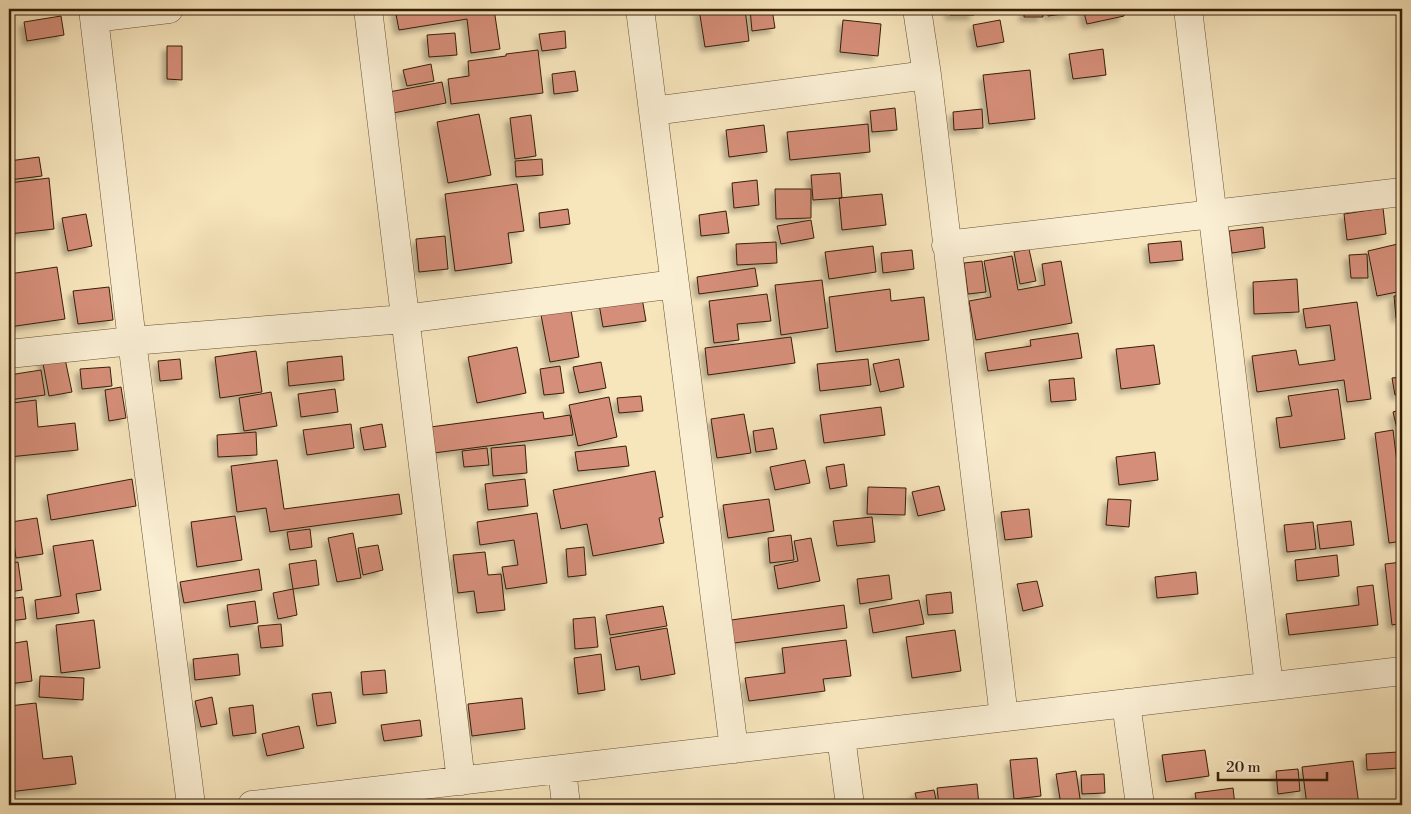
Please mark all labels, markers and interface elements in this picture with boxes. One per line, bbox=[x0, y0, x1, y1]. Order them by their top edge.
scale bar bbox=[1218, 749, 1327, 781]
text: 20 m bbox=[1226, 758, 1261, 777]

